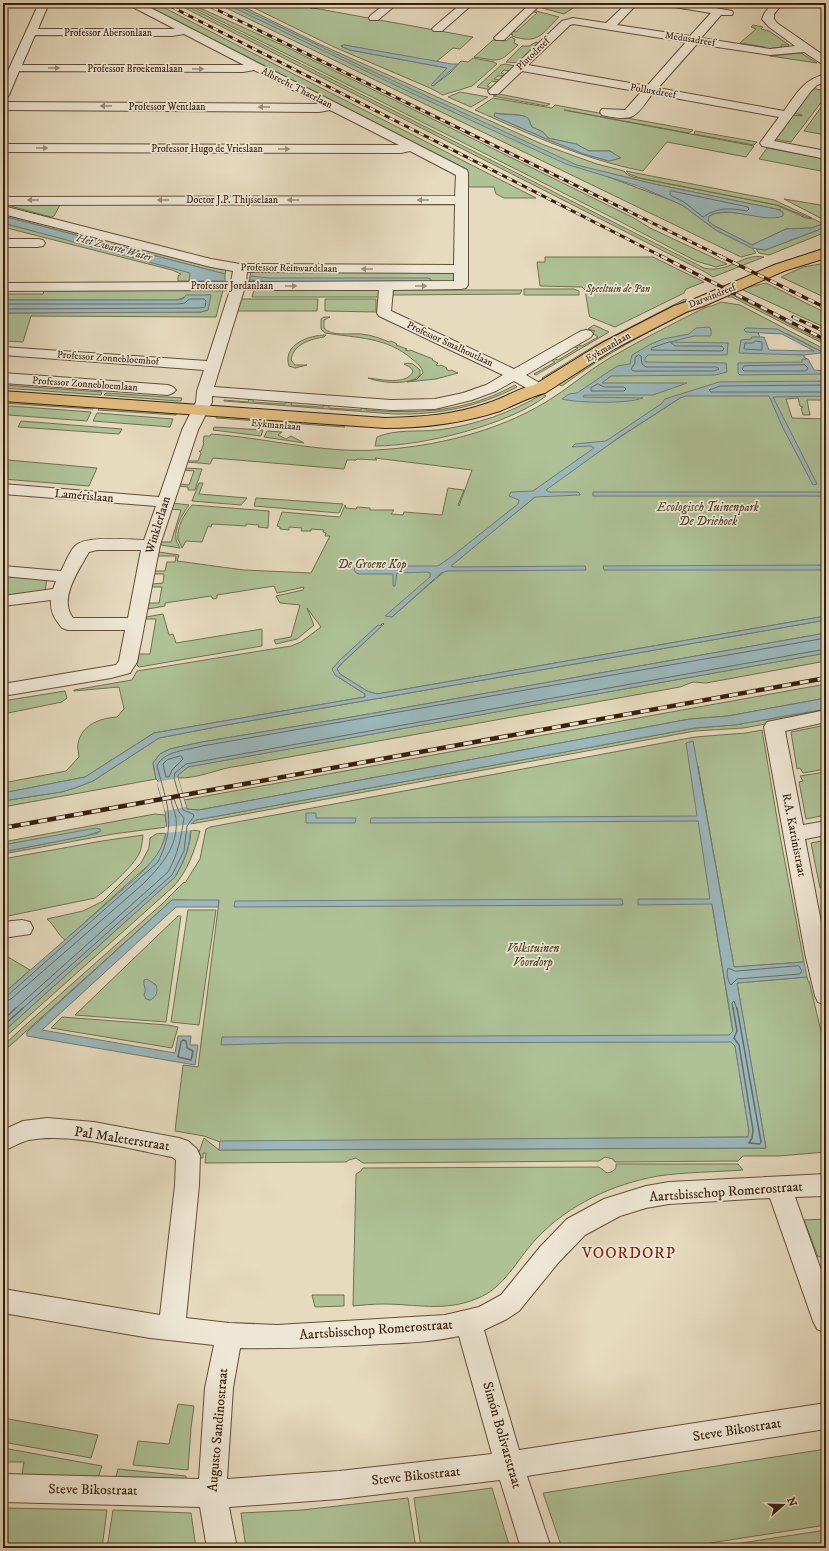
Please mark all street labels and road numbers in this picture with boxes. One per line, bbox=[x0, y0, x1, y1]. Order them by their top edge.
street label: Professor Abersonlaan bbox=[64, 27, 153, 39]
street label: Medusadreef bbox=[664, 29, 718, 49]
street label: Plutodreef bbox=[514, 34, 554, 73]
street label: Professor Broekemalaan bbox=[87, 63, 184, 75]
street label: Albrecht Thaerlaan bbox=[259, 65, 335, 111]
street label: Polluxdreef bbox=[629, 81, 679, 101]
street label: Professor Wentlaan bbox=[129, 101, 206, 113]
street label: Professor Hugo de Vrieslaan bbox=[151, 143, 264, 155]
street label: Doctor J.P. Thijsselaan bbox=[186, 194, 279, 206]
street label: Professor Reinwardtlaan bbox=[241, 261, 338, 275]
street label: Professor Jordanlaan bbox=[191, 280, 274, 292]
street label: Darwindreef bbox=[687, 280, 739, 311]
street label: Professor Smalhoutlaan bbox=[405, 319, 496, 370]
street label: Eykmanlaan bbox=[583, 329, 633, 365]
street label: Professor Zonnebloemhof bbox=[57, 348, 161, 368]
street label: Professor Zonnebloemlaan bbox=[32, 374, 139, 394]
street label: Eykmanlaan bbox=[250, 417, 302, 433]
street label: Lamérislaan bbox=[54, 486, 115, 506]
street label: Winklerlaan bbox=[142, 494, 174, 557]
street label: R.A. Kartinistraat bbox=[779, 792, 809, 878]
street label: Pal Maleterstraat bbox=[73, 1123, 171, 1155]
street label: Aartsbisschop Romerostraat bbox=[649, 1178, 804, 1206]
street label: Aartsbisschop Romerostraat bbox=[299, 1316, 454, 1344]
street label: Augusto Sandinostraat bbox=[204, 1367, 232, 1493]
street label: Simón Bolivarstraat bbox=[478, 1380, 526, 1491]
street label: Steve Bikostraat bbox=[691, 1414, 783, 1446]
street label: Steve Bikostraat bbox=[371, 1462, 462, 1490]
street label: Steve Bikostraat bbox=[48, 1480, 138, 1500]

